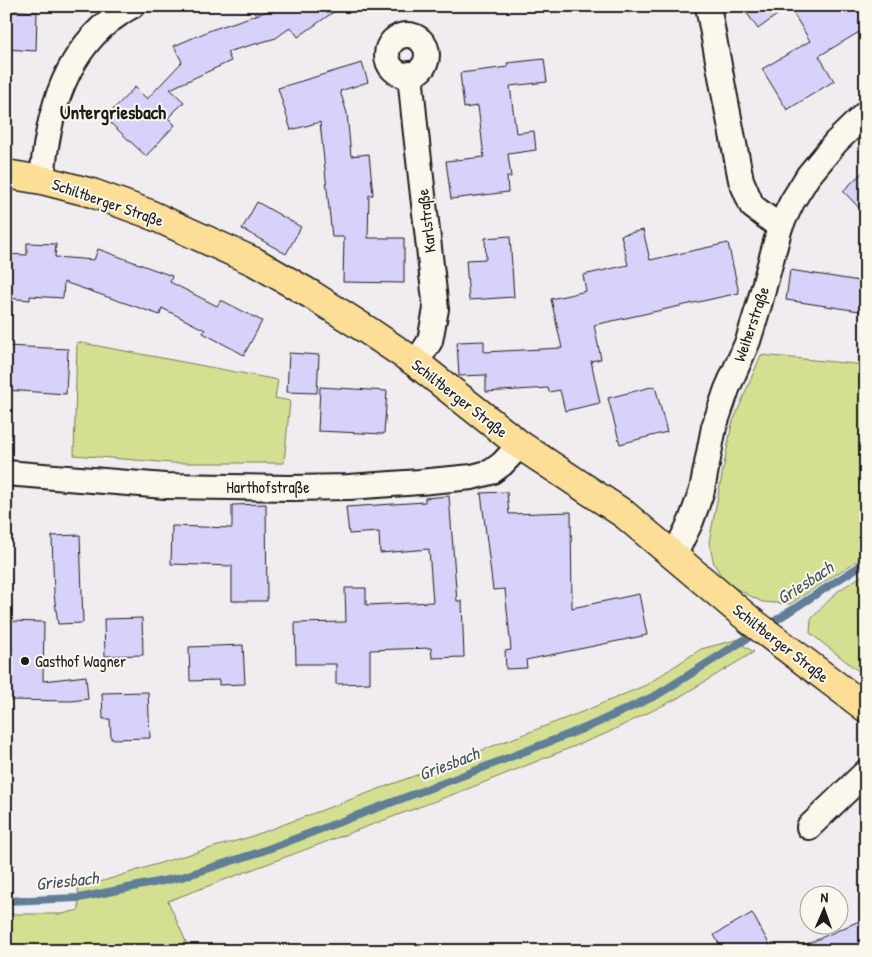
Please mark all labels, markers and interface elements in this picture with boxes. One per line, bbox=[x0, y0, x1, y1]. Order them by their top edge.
district label: Untergriesbach bbox=[60, 99, 166, 126]
street label: Schiltberger Straße bbox=[49, 173, 167, 232]
street label: Karlstraße bbox=[411, 187, 441, 254]
street label: Weiherstraße bbox=[728, 283, 774, 364]
street label: Schiltberger Straße bbox=[407, 354, 513, 443]
street label: Harthofstraße bbox=[226, 476, 310, 498]
water label: Griesbach bbox=[772, 554, 839, 610]
street label: Schiltberger Straße bbox=[728, 599, 834, 688]
place label: Gasthof Wagner bbox=[35, 650, 126, 672]
marker: Gasthof Wagner bbox=[19, 655, 31, 667]
water label: Griesbach bbox=[415, 740, 484, 786]
water label: Griesbach bbox=[34, 865, 101, 896]
north arrow bbox=[800, 884, 850, 934]
text: N bbox=[820, 887, 829, 906]

